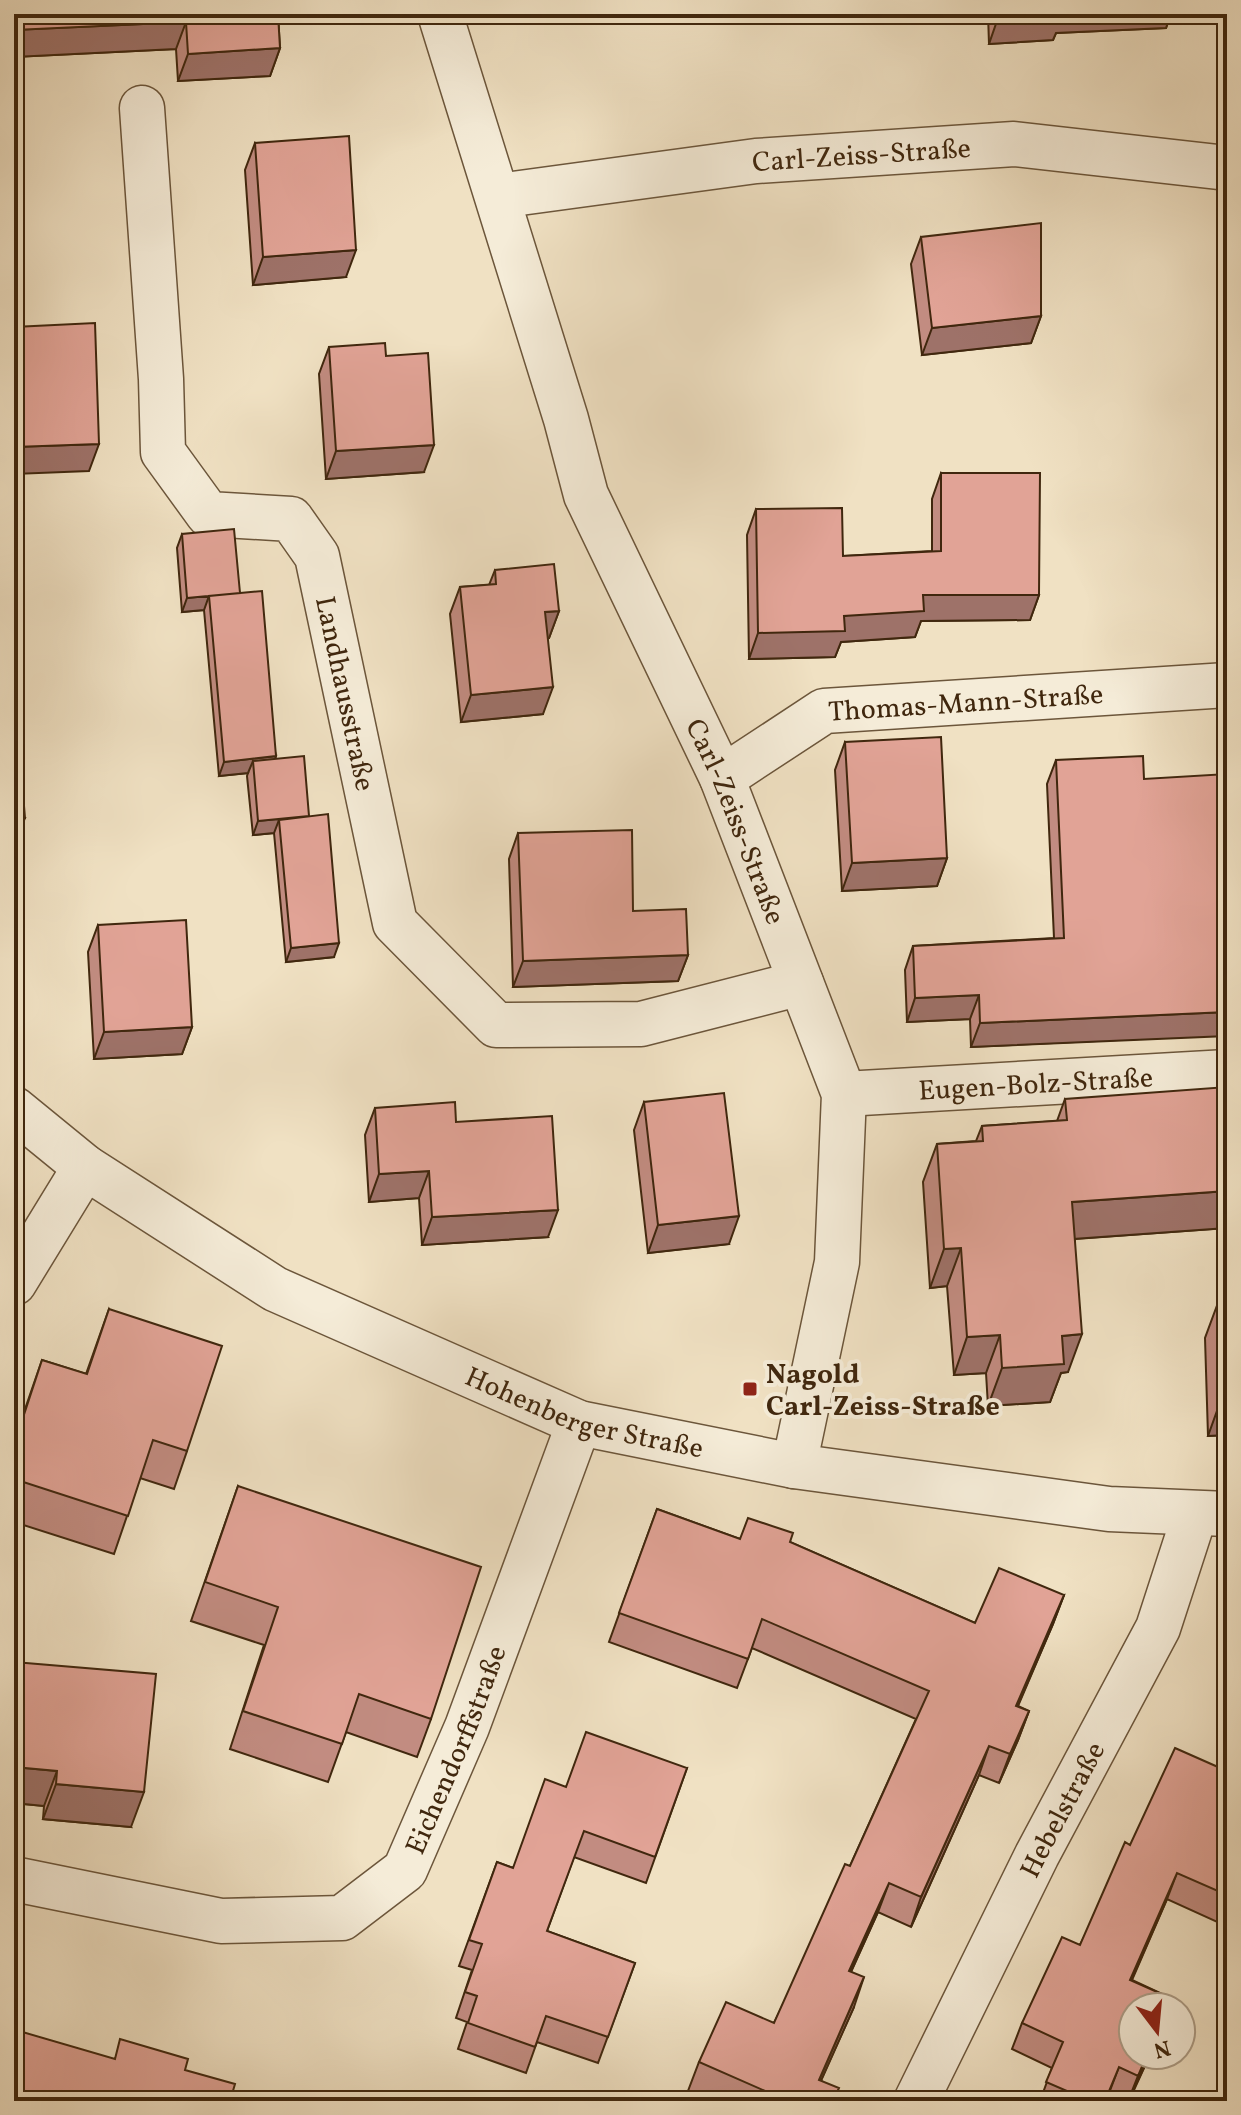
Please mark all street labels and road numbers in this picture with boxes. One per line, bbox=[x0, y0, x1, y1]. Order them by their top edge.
street label: Carl-Zeiss-Straße bbox=[751, 130, 972, 183]
street label: Landhausstraße bbox=[304, 593, 383, 795]
street label: Thomas-Mann-Straße bbox=[827, 676, 1105, 733]
street label: Carl-Zeiss-Straße bbox=[674, 713, 794, 930]
street label: Eugen-Bolz-Straße bbox=[917, 1059, 1154, 1112]
street label: Hohenberger Straße bbox=[458, 1358, 707, 1469]
street label: Eichendorffstraße bbox=[397, 1641, 517, 1861]
street label: Hebelstraße bbox=[1012, 1736, 1116, 1885]

